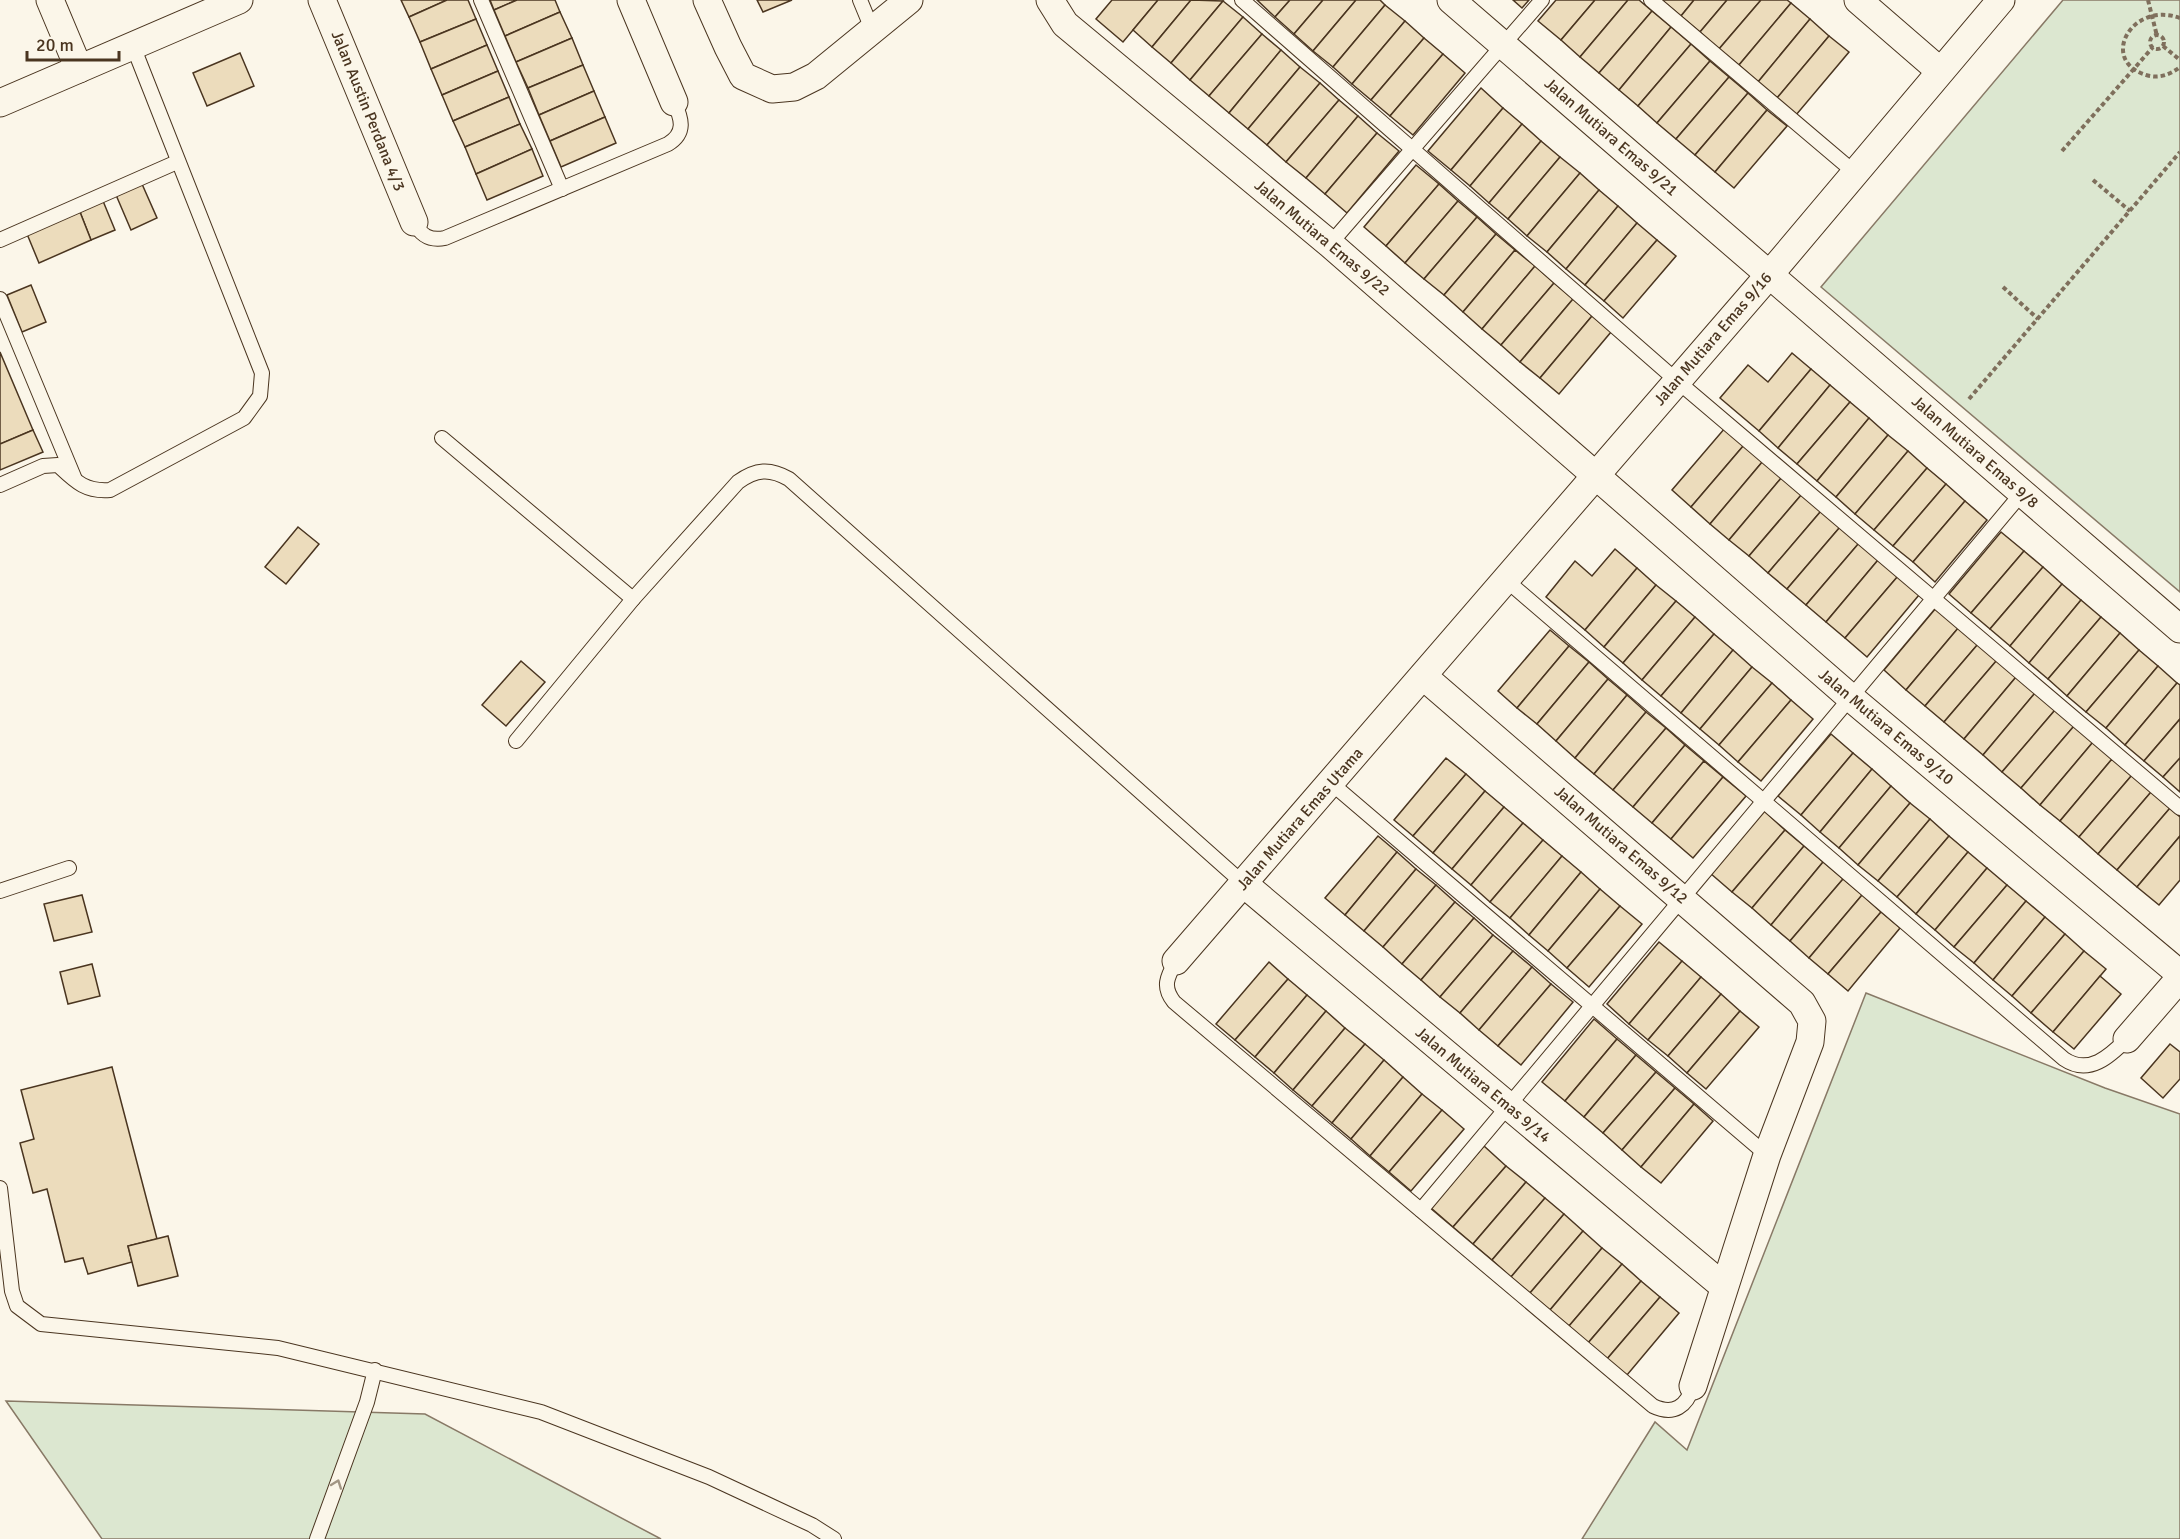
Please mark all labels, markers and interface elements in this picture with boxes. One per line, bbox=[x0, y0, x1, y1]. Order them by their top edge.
scale bar bbox=[27, 24, 118, 62]
street label: Jalan Austin Perdana 4/3 bbox=[327, 28, 409, 194]
text: 20 m bbox=[36, 34, 74, 56]
street label: Jalan Mutiara Emas 9/21 bbox=[1540, 74, 1682, 200]
street label: Jalan Mutiara Emas 9/22 bbox=[1250, 176, 1394, 300]
street label: Jalan Mutiara Emas 9/16 bbox=[1650, 268, 1776, 410]
street label: Jalan Mutiara Emas 9/8 bbox=[1907, 391, 2043, 513]
street label: Jalan Mutiara Emas 9/10 bbox=[1814, 665, 1958, 789]
street label: Jalan Mutiara Emas Utama bbox=[1232, 743, 1368, 895]
street label: Jalan Mutiara Emas 9/12 bbox=[1550, 782, 1692, 908]
street label: Jalan Mutiara Emas 9/14 bbox=[1411, 1023, 1555, 1148]
one-way arrow bbox=[330, 1479, 343, 1490]

